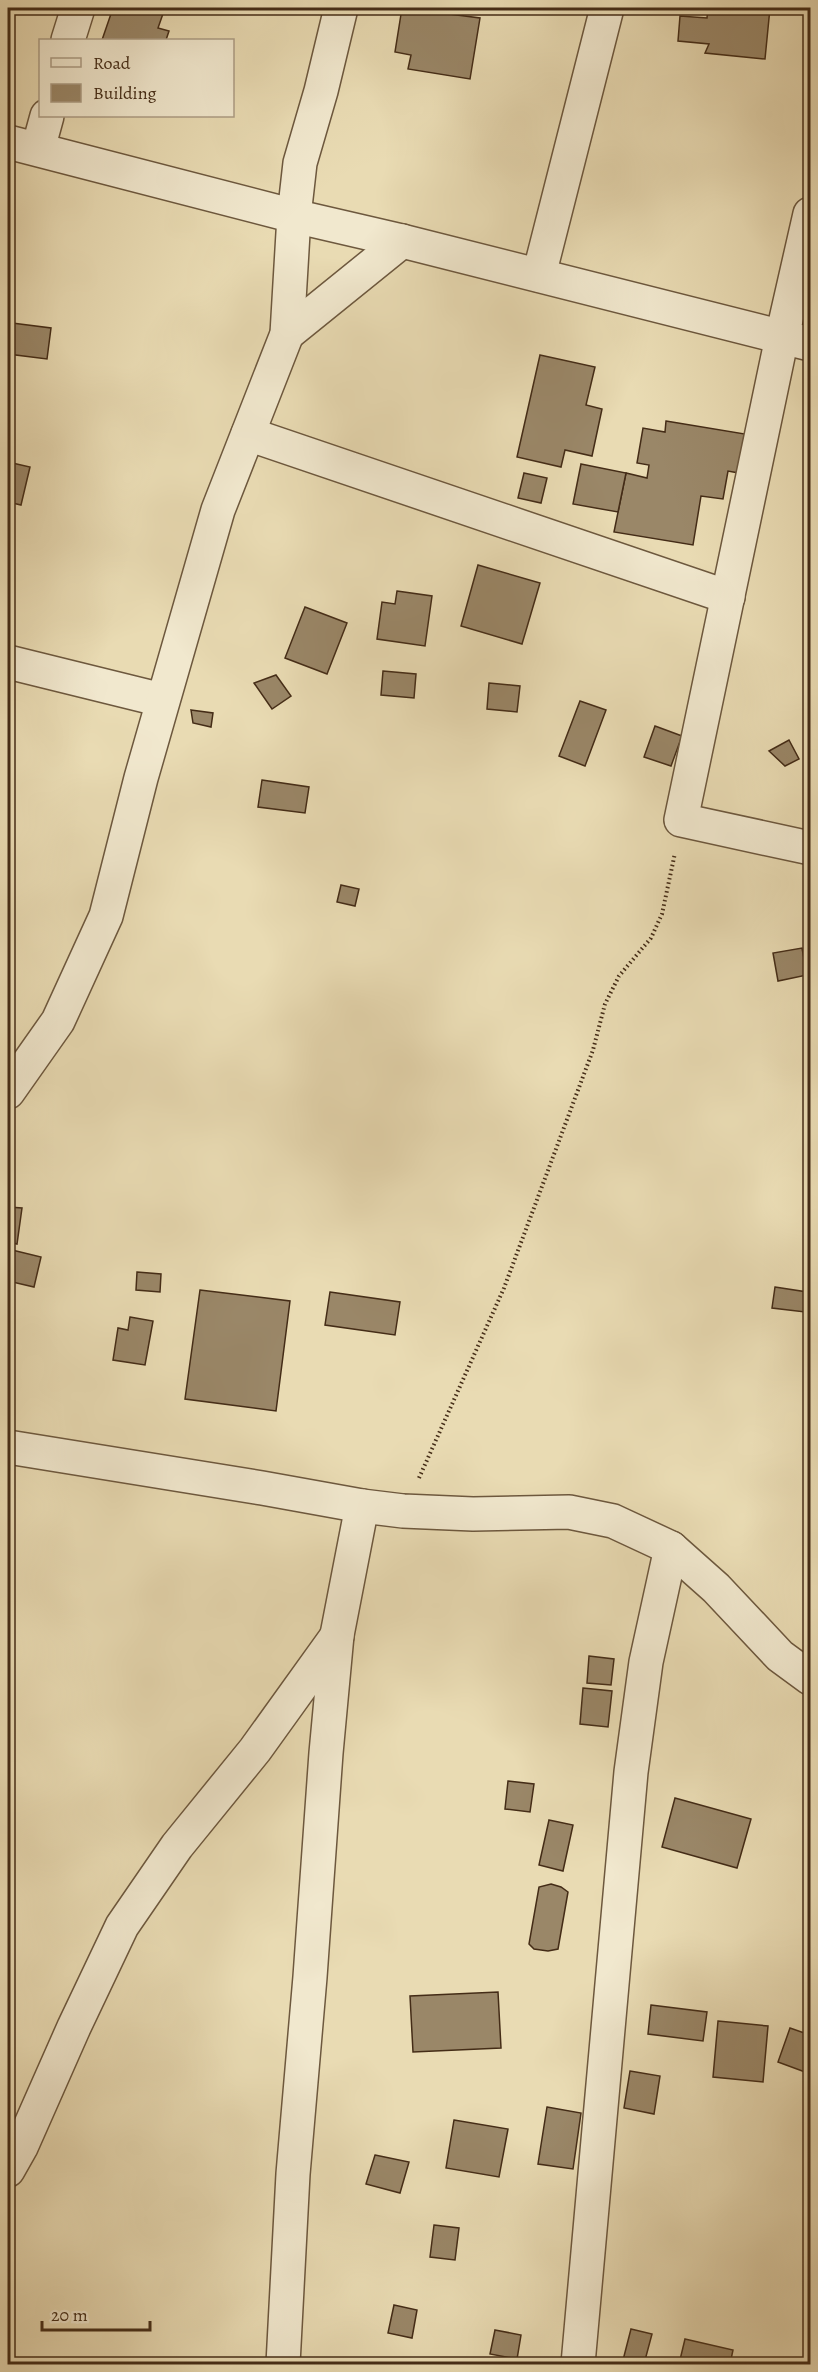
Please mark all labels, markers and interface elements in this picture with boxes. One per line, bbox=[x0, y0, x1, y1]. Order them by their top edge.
legend bbox=[39, 39, 234, 117]
text: Road bbox=[93, 51, 131, 75]
text: Building bbox=[93, 81, 157, 105]
scale bar bbox=[42, 2294, 150, 2332]
text: 20 m bbox=[51, 2303, 88, 2327]

